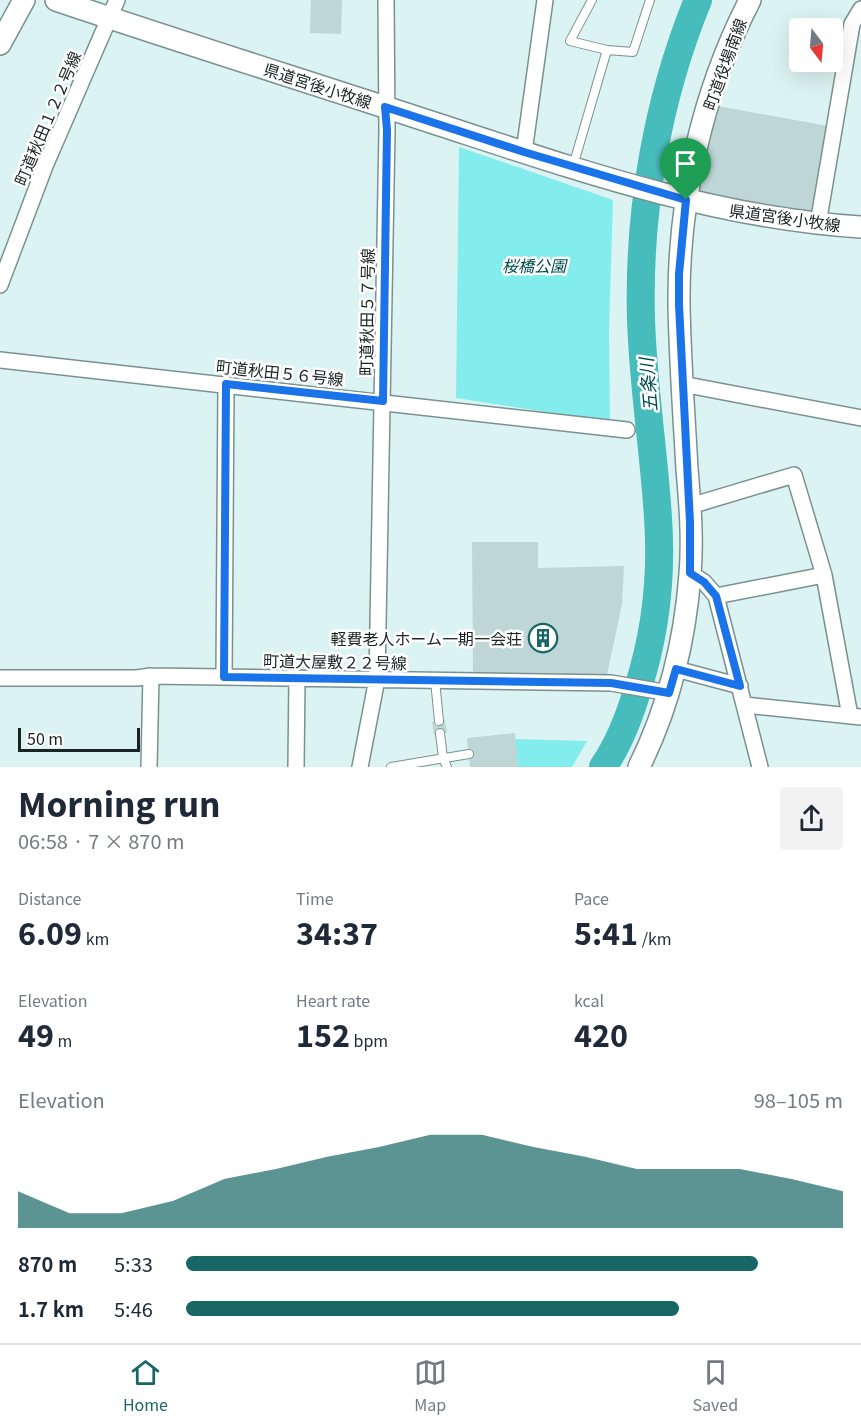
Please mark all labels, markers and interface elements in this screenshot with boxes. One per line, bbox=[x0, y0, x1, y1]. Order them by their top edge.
street label: 町道役場南線 bbox=[696, 15, 752, 113]
north arrow bbox=[789, 18, 843, 72]
map controls bbox=[789, 18, 843, 72]
street label: 町道秋田１２２号線 bbox=[8, 47, 86, 189]
street label: 県道宮後小牧線 bbox=[261, 56, 375, 114]
pin bbox=[660, 138, 711, 200]
icon: arrive bbox=[669, 147, 702, 180]
street label: 県道宮後小牧線 bbox=[728, 197, 842, 237]
street label: 町道秋田５７号線 bbox=[353, 248, 379, 376]
park label: 桜橋公園 bbox=[502, 253, 568, 277]
street label: 町道秋田５６号線 bbox=[215, 353, 345, 391]
water label: 五条川 bbox=[632, 355, 662, 413]
building icon: 軽費老人ホーム一期一会荘 bbox=[527, 622, 559, 654]
place label: 軽費老人ホーム一期一会荘 bbox=[330, 626, 522, 650]
street label: 町道大屋敷２２号線 bbox=[263, 648, 407, 674]
scale bar bbox=[18, 725, 140, 752]
text: 50 m bbox=[27, 726, 63, 750]
text: Morning run bbox=[18, 779, 221, 827]
button: share bbox=[780, 787, 843, 850]
text: 06:58 · 7 × 870 m bbox=[18, 826, 185, 855]
text: Distance bbox=[18, 886, 81, 910]
text: Time bbox=[296, 886, 334, 910]
text: Pace bbox=[574, 886, 609, 910]
text: 6.09 bbox=[18, 910, 82, 954]
text: 34:37 bbox=[296, 910, 378, 954]
text: 5:41 bbox=[574, 910, 638, 954]
text: km bbox=[82, 926, 109, 950]
text: /km bbox=[638, 926, 672, 950]
text: Elevation bbox=[18, 988, 87, 1012]
text: Heart rate bbox=[296, 988, 370, 1012]
text: kcal bbox=[574, 988, 604, 1012]
text: 49 bbox=[18, 1012, 54, 1056]
text: 152 bbox=[296, 1012, 350, 1056]
text: 420 bbox=[574, 1012, 628, 1056]
text: m bbox=[54, 1028, 72, 1052]
text: bpm bbox=[350, 1028, 388, 1052]
text: Elevation bbox=[18, 1085, 105, 1114]
text: 98–105 m bbox=[754, 1085, 843, 1114]
text: 870 m bbox=[18, 1249, 77, 1278]
text: 5:33 bbox=[114, 1249, 153, 1278]
text: 1.7 km bbox=[18, 1294, 84, 1323]
text: 5:46 bbox=[114, 1294, 153, 1323]
tab: Home bbox=[123, 1356, 168, 1416]
tab: Map bbox=[414, 1356, 447, 1416]
tab: Saved bbox=[693, 1356, 738, 1416]

